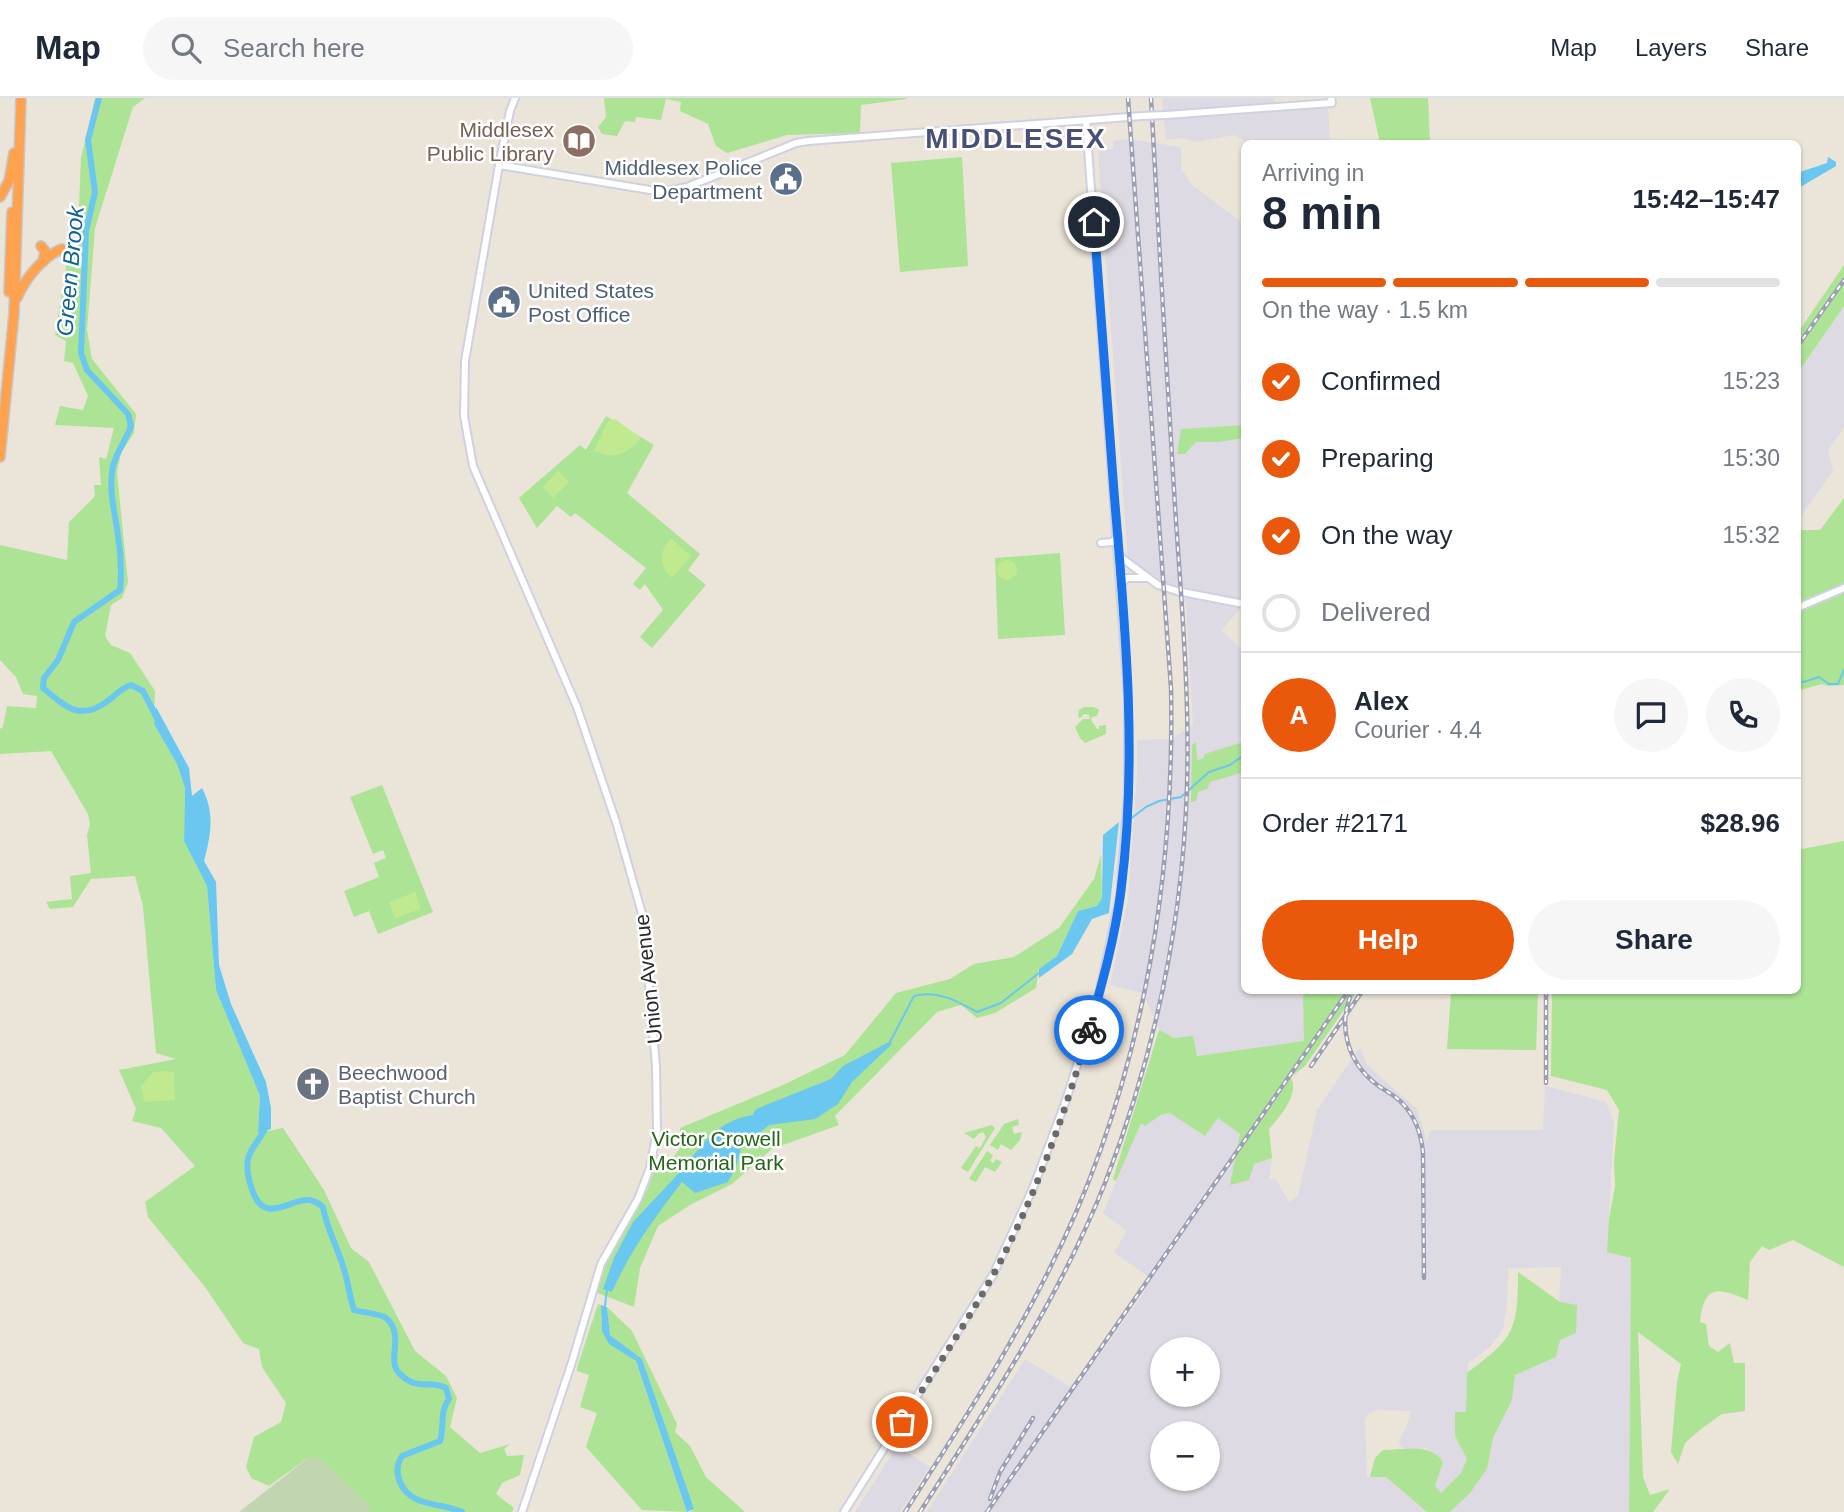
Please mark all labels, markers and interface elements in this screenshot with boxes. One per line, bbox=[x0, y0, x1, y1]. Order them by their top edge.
search box bbox=[143, 17, 633, 80]
text: Map bbox=[35, 29, 101, 66]
icon: search bbox=[167, 29, 205, 67]
text: Search here bbox=[223, 33, 365, 63]
text: Map bbox=[1550, 34, 1597, 61]
text: Layers bbox=[1635, 34, 1707, 61]
text: Share bbox=[1745, 34, 1809, 61]
place label: Middlesex Public Library bbox=[427, 118, 554, 165]
library icon: Middlesex Public Library bbox=[560, 122, 598, 160]
district label: MIDDLESEX bbox=[925, 123, 1107, 154]
place label: Middlesex Police Department bbox=[604, 156, 762, 203]
public building icon: Middlesex Police Department bbox=[767, 160, 805, 198]
text: Arriving in bbox=[1262, 160, 1364, 186]
text: 15:42–15:47 bbox=[1633, 184, 1780, 214]
text: 8 min bbox=[1262, 187, 1382, 239]
pin bbox=[1064, 192, 1124, 252]
water label: Green Brook bbox=[51, 203, 89, 337]
icon: home bbox=[1075, 203, 1113, 241]
place label: United States Post Office bbox=[528, 279, 654, 326]
public building icon: United States Post Office bbox=[485, 283, 523, 321]
text: On the way · 1.5 km bbox=[1262, 297, 1468, 323]
icon: check bbox=[1262, 363, 1300, 401]
text: Confirmed bbox=[1321, 366, 1441, 396]
text: 15:23 bbox=[1722, 368, 1780, 394]
icon: check bbox=[1262, 440, 1300, 478]
text: Preparing bbox=[1321, 443, 1434, 473]
text: 15:30 bbox=[1722, 445, 1780, 471]
icon: check bbox=[1262, 517, 1300, 555]
text: On the way bbox=[1321, 520, 1453, 550]
text: 15:32 bbox=[1722, 522, 1780, 548]
text: Delivered bbox=[1321, 597, 1431, 627]
button: chat bbox=[1614, 678, 1688, 752]
button: phone bbox=[1706, 678, 1780, 752]
text: Alex bbox=[1354, 686, 1409, 716]
text: A bbox=[1290, 700, 1308, 730]
text: Courier · 4.4 bbox=[1354, 717, 1482, 743]
text: Order #2171 bbox=[1262, 808, 1408, 838]
text: $28.96 bbox=[1700, 808, 1780, 838]
button: Help bbox=[1262, 900, 1514, 980]
button: Share bbox=[1528, 900, 1780, 980]
street label: Union Avenue bbox=[630, 913, 666, 1045]
courier bbox=[1054, 995, 1124, 1065]
icon: bike bbox=[1070, 1011, 1108, 1049]
place label: Beechwood Baptist Church bbox=[338, 1061, 476, 1108]
church icon: Beechwood Baptist Church bbox=[294, 1065, 332, 1103]
park label: Victor Crowell Memorial Park bbox=[648, 1127, 784, 1174]
map controls bbox=[1150, 1337, 1220, 1491]
button: + bbox=[1150, 1337, 1220, 1407]
pin bbox=[872, 1392, 932, 1452]
icon: bag bbox=[883, 1403, 921, 1441]
button: − bbox=[1150, 1421, 1220, 1491]

